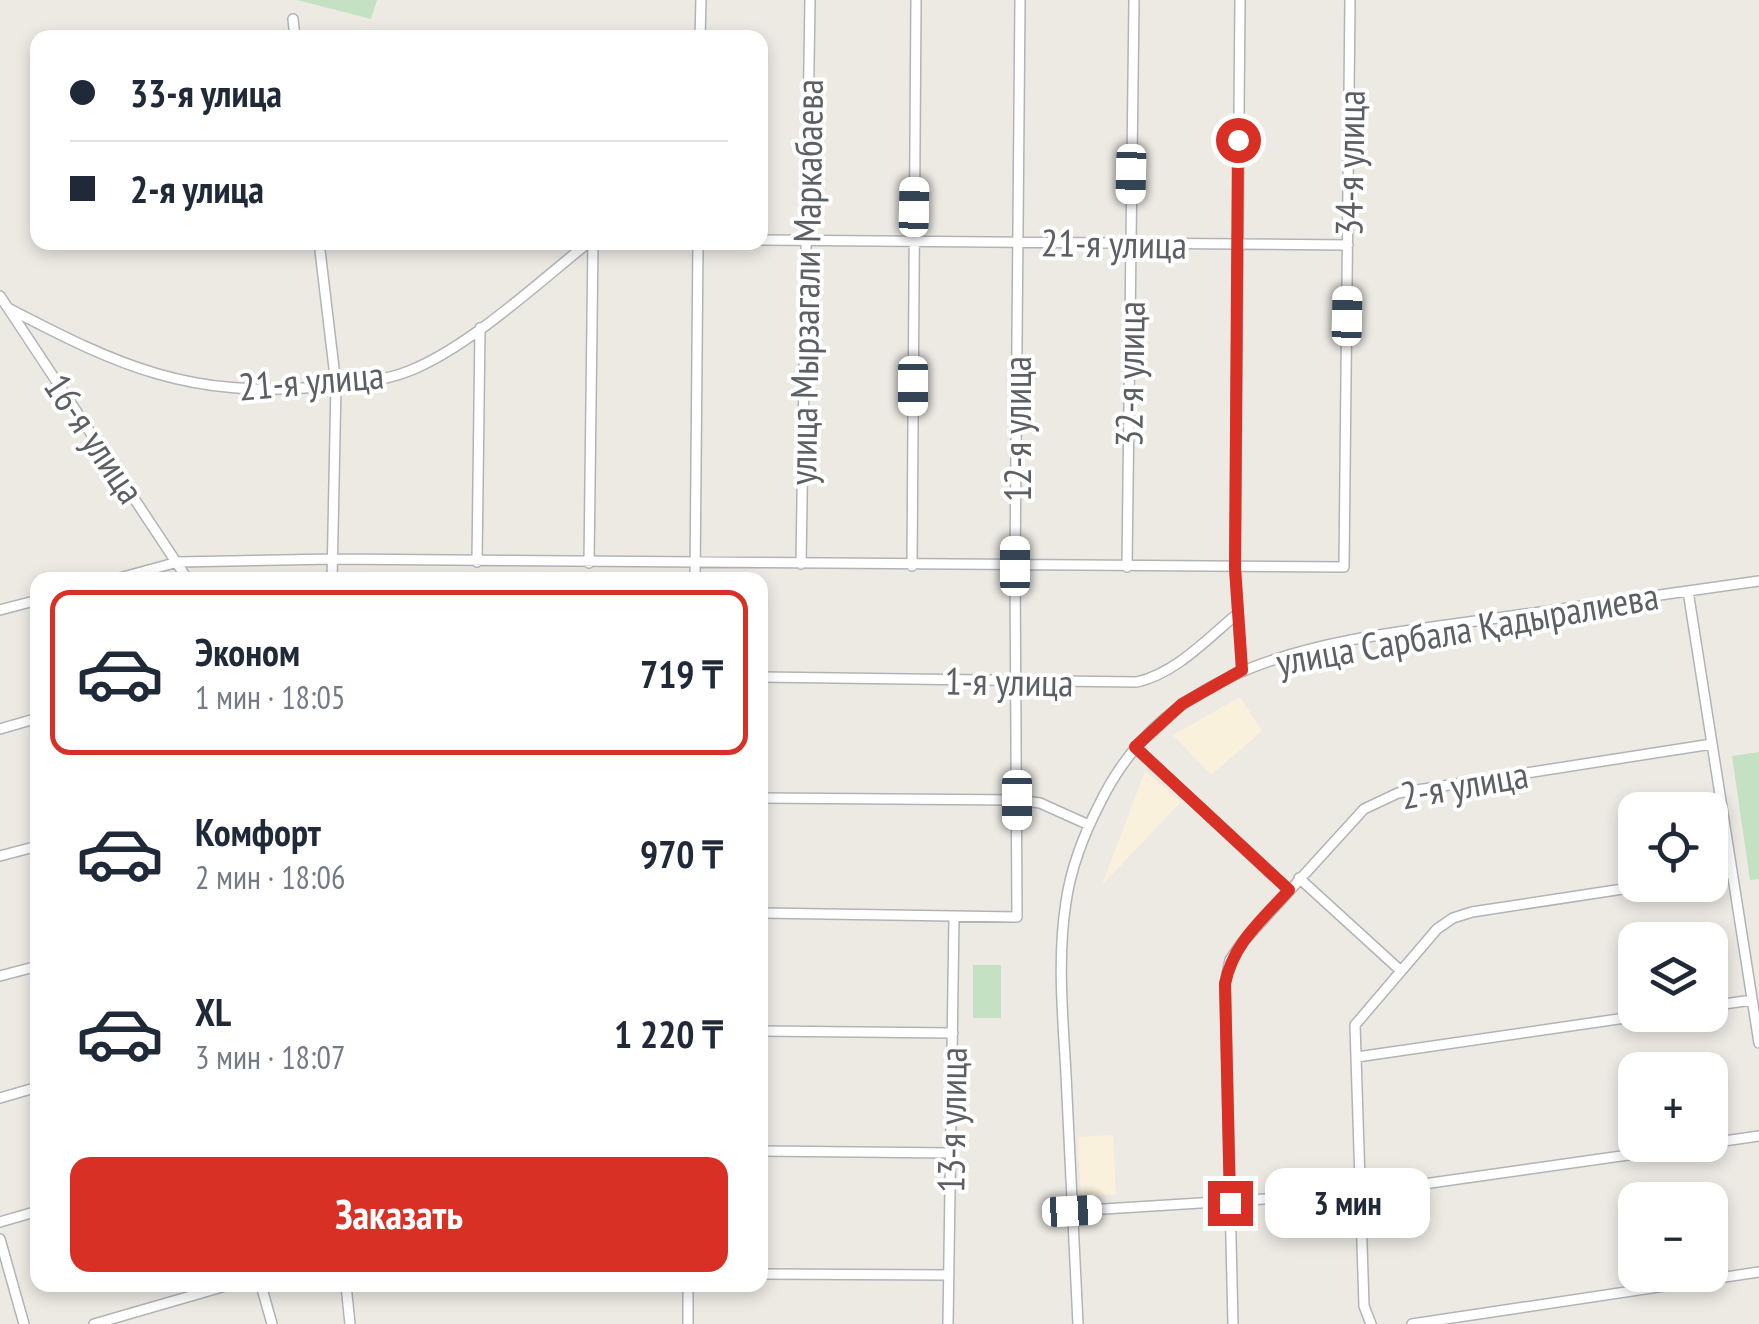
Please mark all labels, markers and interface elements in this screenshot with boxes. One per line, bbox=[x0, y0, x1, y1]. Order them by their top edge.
text: 33-я улица bbox=[130, 68, 282, 117]
street label: улица Мырзагали Маркабаева bbox=[777, 79, 833, 485]
street label: 34-я улица bbox=[1323, 90, 1375, 236]
route start bbox=[1216, 118, 1261, 163]
car bbox=[1115, 144, 1147, 204]
text: 2-я улица bbox=[130, 164, 264, 213]
car bbox=[898, 177, 930, 237]
street label: 21-я улица bbox=[1041, 217, 1187, 269]
car bbox=[1331, 286, 1363, 346]
street label: 32-я улица bbox=[1103, 301, 1155, 447]
street label: 21-я улица bbox=[236, 349, 386, 411]
car bbox=[898, 356, 928, 416]
street label: 12-я улица bbox=[992, 356, 1041, 502]
street label: 16-я улица bbox=[34, 364, 156, 512]
car bbox=[1000, 536, 1030, 596]
street label: улица Сарбала Қадыралиева bbox=[1272, 570, 1662, 686]
text: Эконом bbox=[195, 627, 300, 676]
icon: car bbox=[75, 628, 165, 718]
text: 719 ₸ bbox=[640, 649, 723, 698]
street label: 1-я улица bbox=[944, 655, 1074, 707]
text: 1 мин · 18:05 bbox=[195, 676, 345, 718]
street label: 2-я улица bbox=[1396, 749, 1532, 819]
car bbox=[1002, 770, 1032, 830]
map controls bbox=[1618, 792, 1728, 1292]
button: locate bbox=[1618, 792, 1728, 902]
text: Комфорт bbox=[195, 807, 321, 856]
icon: car bbox=[75, 808, 165, 898]
text: 970 ₸ bbox=[640, 829, 723, 878]
text: 2 мин · 18:06 bbox=[195, 856, 345, 898]
button: layers bbox=[1618, 922, 1728, 1032]
text: XL bbox=[195, 987, 231, 1036]
icon: car bbox=[75, 988, 165, 1078]
text: 1 220 ₸ bbox=[614, 1009, 723, 1058]
text: 3 мин · 18:07 bbox=[195, 1036, 345, 1078]
street label: 13-я улица bbox=[925, 1047, 977, 1193]
button: + bbox=[1618, 1052, 1728, 1162]
button: Заказать bbox=[70, 1157, 728, 1272]
callout: 3 мин bbox=[1265, 1168, 1430, 1238]
route end bbox=[1208, 1181, 1253, 1226]
text: 3 мин bbox=[1313, 1182, 1382, 1224]
button: − bbox=[1618, 1182, 1728, 1292]
car bbox=[1041, 1194, 1103, 1228]

